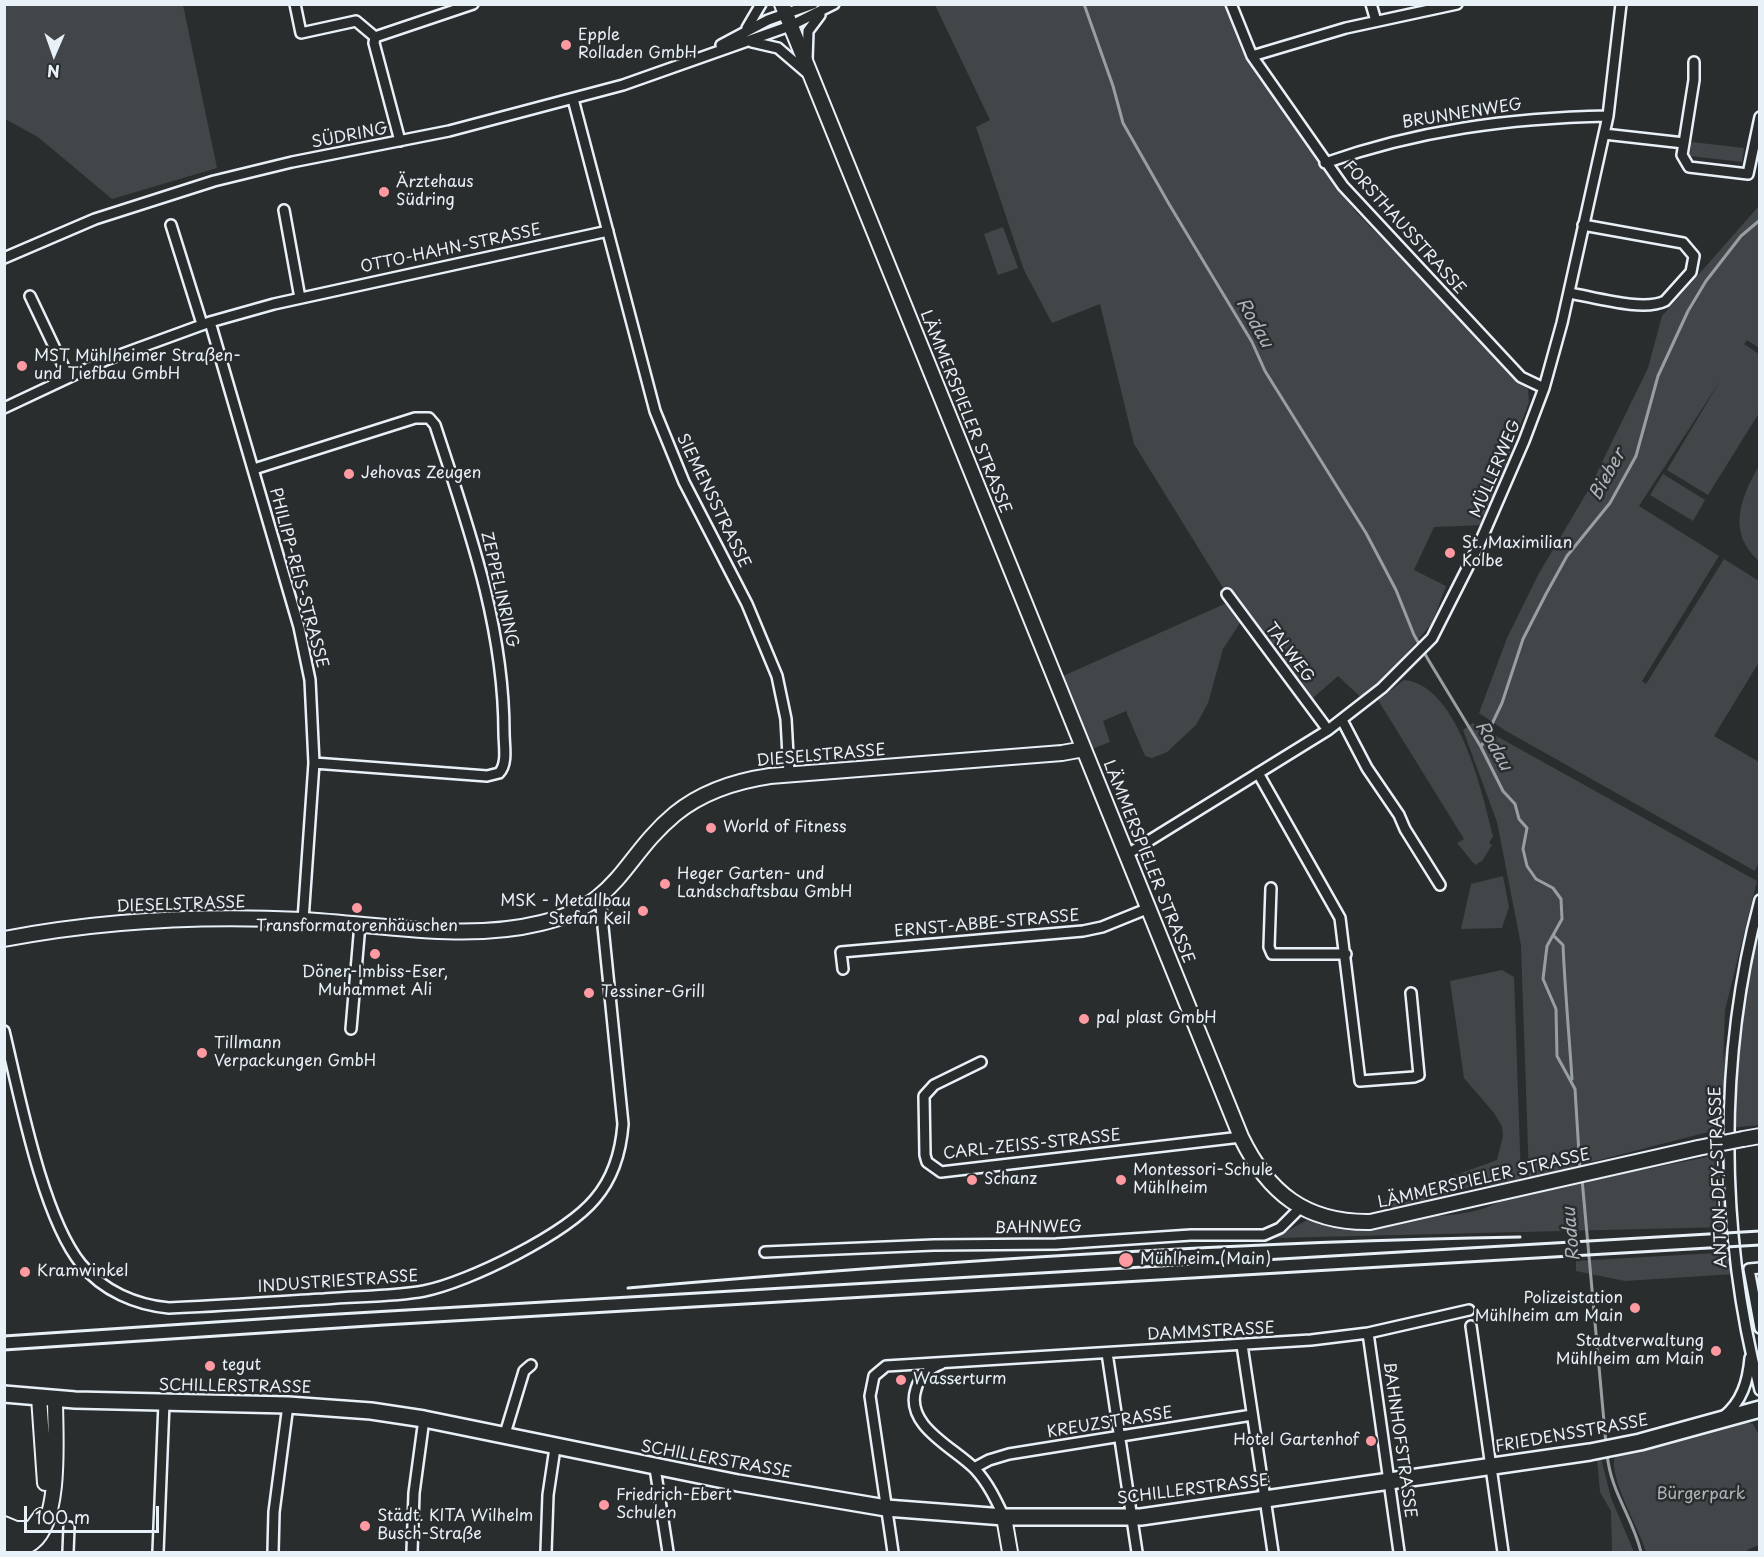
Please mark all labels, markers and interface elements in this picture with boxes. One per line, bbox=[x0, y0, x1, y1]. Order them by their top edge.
north arrow bbox=[24, 24, 84, 84]
place label: Epple Rolladen GmbH bbox=[578, 26, 697, 64]
marker: Epple Rolladen GmbH bbox=[559, 38, 573, 52]
text: N bbox=[47, 60, 60, 84]
street label: BRUNNENWEG bbox=[1401, 95, 1523, 133]
street label: SÜDRING bbox=[310, 119, 390, 153]
street label: FORSTHAUSSTRASSE bbox=[1339, 157, 1469, 299]
place label: Ärztehaus Südring bbox=[396, 173, 474, 211]
marker: Ärztehaus Südring bbox=[377, 185, 391, 199]
street label: OTTO-HAHN-STRASSE bbox=[359, 220, 543, 278]
water label: Rodau bbox=[1231, 294, 1277, 352]
street label: LÄMMERSPIELER STRASSE bbox=[915, 308, 1015, 516]
place label: MST Mühlheimer Straßen- und Tiefbau GmbH bbox=[34, 347, 241, 385]
marker: MST Mühlheimer Straßen- und Tiefbau GmbH bbox=[15, 359, 29, 373]
street label: MÜLLERWEG bbox=[1467, 417, 1525, 521]
street label: SIEMENSSTRASSE bbox=[672, 431, 754, 571]
water label: Bieber bbox=[1585, 446, 1631, 504]
place label: Jehovas Zeugen bbox=[361, 464, 481, 484]
marker: Jehovas Zeugen bbox=[342, 467, 356, 481]
street label: PHILIPP-REIS-STRASSE bbox=[265, 486, 331, 670]
street label: ZEPPELINRING bbox=[476, 530, 522, 650]
place label: St. Maximilian Kolbe bbox=[1462, 534, 1572, 572]
marker: St. Maximilian Kolbe bbox=[1443, 546, 1457, 560]
street label: TALWEG bbox=[1260, 619, 1318, 687]
water label: Rodau bbox=[1470, 717, 1516, 775]
street label: DIESELSTRASSE bbox=[756, 741, 886, 771]
street label: LÄMMERSPIELER STRASSE bbox=[1098, 758, 1198, 966]
place label: World of Fitness bbox=[723, 818, 847, 838]
marker: World of Fitness bbox=[704, 821, 718, 835]
place label: Heger Garten- und Landschaftsbau GmbH bbox=[677, 865, 852, 903]
marker: Heger Garten- und Landschaftsbau GmbH bbox=[658, 877, 672, 891]
place label: MSK - Metallbau Stefan Keil bbox=[500, 892, 631, 930]
street label: DIESELSTRASSE bbox=[116, 893, 246, 917]
marker: Transformatorenhäuschen bbox=[350, 901, 364, 915]
marker: MSK - Metallbau Stefan Keil bbox=[636, 904, 650, 918]
street label: ERNST-ABBE-STRASSE bbox=[894, 906, 1080, 942]
place label: Transformatorenhäuschen bbox=[256, 917, 458, 937]
marker: Döner-Imbiss-Eser, Muhammet Ali bbox=[368, 947, 382, 961]
place label: Döner-Imbiss-Eser, Muhammet Ali bbox=[302, 963, 448, 1001]
place label: Tessiner-Grill bbox=[601, 983, 705, 1003]
marker: Tessiner-Grill bbox=[582, 986, 596, 1000]
place label: pal plast GmbH bbox=[1096, 1009, 1217, 1029]
marker: pal plast GmbH bbox=[1077, 1012, 1091, 1026]
place label: Tillmann Verpackungen GmbH bbox=[214, 1034, 376, 1072]
marker: Tillmann Verpackungen GmbH bbox=[195, 1046, 209, 1060]
street label: ANTON-DEY-STRASSE bbox=[1706, 1086, 1732, 1268]
street label: CARL-ZEISS-STRASSE bbox=[942, 1126, 1122, 1164]
street label: LÄMMERSPIELER STRASSE bbox=[1376, 1145, 1592, 1213]
place label: Montessori-Schule Mühlheim bbox=[1133, 1161, 1273, 1199]
place label: Schanz bbox=[984, 1170, 1037, 1190]
marker: Schanz bbox=[965, 1173, 979, 1187]
marker: Montessori-Schule Mühlheim bbox=[1114, 1173, 1128, 1187]
water label: Rodau bbox=[1559, 1206, 1585, 1262]
street label: BAHNWEG bbox=[994, 1218, 1082, 1238]
place label: Mühlheim (Main) bbox=[1140, 1250, 1271, 1270]
marker: Mühlheim (Main) bbox=[1117, 1251, 1135, 1269]
place label: Kramwinkel bbox=[37, 1262, 128, 1282]
marker: Kramwinkel bbox=[18, 1265, 32, 1279]
street label: INDUSTRIESTRASSE bbox=[257, 1267, 419, 1297]
place label: Polizeistation Mühlheim am Main bbox=[1475, 1289, 1623, 1327]
marker: Polizeistation Mühlheim am Main bbox=[1628, 1301, 1642, 1315]
street label: DAMMSTRASSE bbox=[1147, 1319, 1275, 1345]
place label: Stadtverwaltung Mühlheim am Main bbox=[1556, 1332, 1704, 1370]
marker: Stadtverwaltung Mühlheim am Main bbox=[1709, 1344, 1723, 1358]
place label: tegut bbox=[222, 1356, 261, 1376]
marker: tegut bbox=[203, 1359, 217, 1373]
street label: BAHNHOFSTRASSE bbox=[1379, 1360, 1419, 1520]
place label: Wasserturm bbox=[913, 1370, 1007, 1390]
marker: Wasserturm bbox=[894, 1373, 908, 1387]
street label: SCHILLERSTRASSE bbox=[159, 1376, 311, 1398]
street label: KREUZSTRASSE bbox=[1046, 1404, 1174, 1442]
street label: FRIEDENSSTRASSE bbox=[1494, 1411, 1650, 1457]
place label: Hotel Gartenhof bbox=[1233, 1431, 1359, 1451]
marker: Hotel Gartenhof bbox=[1364, 1434, 1378, 1448]
street label: SCHILLERSTRASSE bbox=[639, 1437, 793, 1483]
street label: SCHILLERSTRASSE bbox=[1116, 1471, 1270, 1509]
park label: Bürgerpark bbox=[1657, 1485, 1745, 1505]
place label: Friedrich-Ebert Schulen bbox=[616, 1486, 732, 1524]
scale bar bbox=[27, 1494, 162, 1532]
marker: Friedrich-Ebert Schulen bbox=[597, 1498, 611, 1512]
text: 100 m bbox=[35, 1503, 90, 1530]
place label: Städt. KITA Wilhelm Busch-Straße bbox=[377, 1507, 533, 1545]
marker: Städt. KITA Wilhelm Busch-Straße bbox=[358, 1519, 372, 1533]

